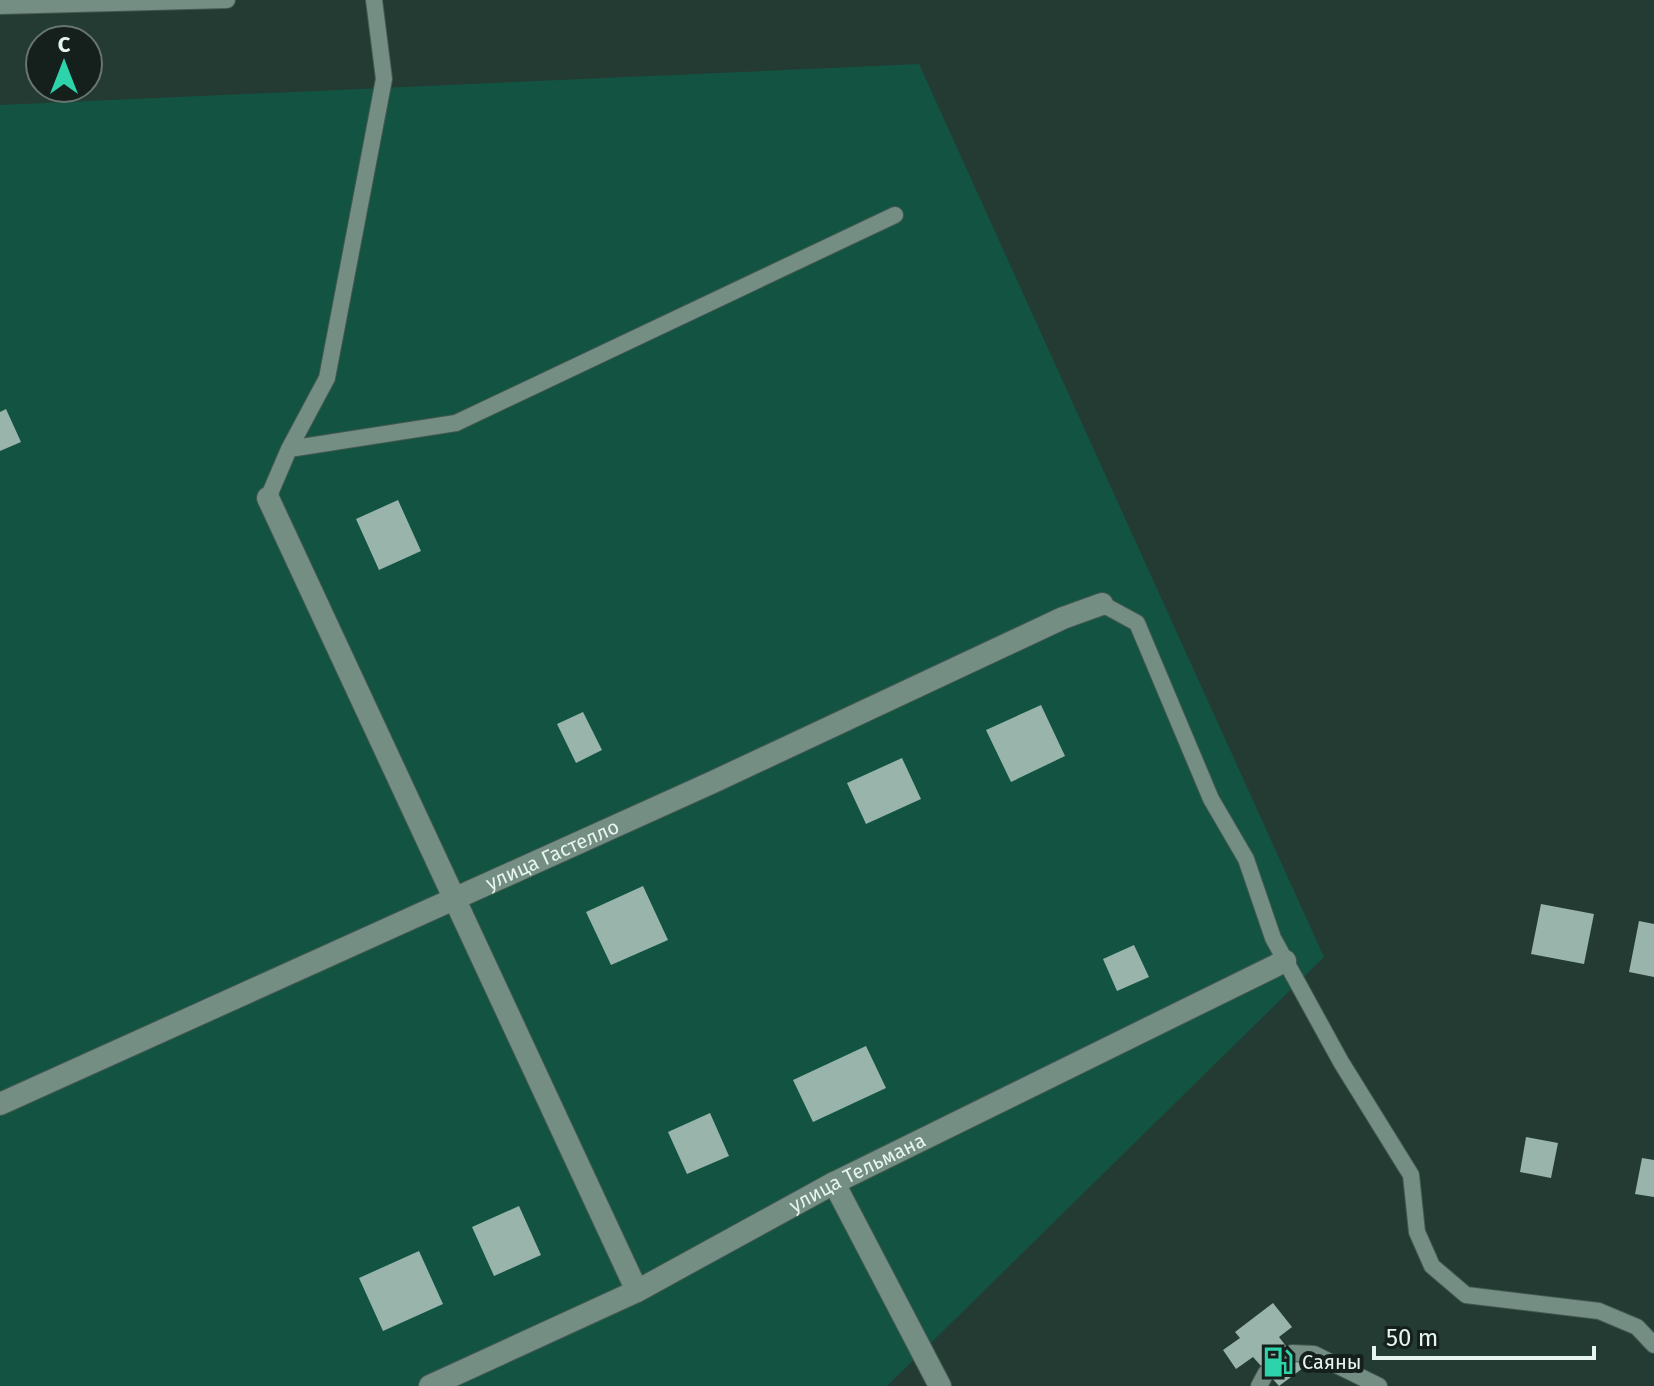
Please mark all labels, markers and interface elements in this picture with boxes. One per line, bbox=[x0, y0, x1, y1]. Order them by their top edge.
north arrow bbox=[24, 24, 104, 104]
text: С bbox=[58, 31, 71, 58]
street label: улица Гастелло bbox=[482, 814, 623, 895]
street label: улица Тельмана bbox=[785, 1128, 930, 1217]
scale bar bbox=[1374, 1310, 1594, 1360]
text: 50 m bbox=[1386, 1324, 1438, 1352]
fuel station icon: Саяны bbox=[1261, 1345, 1295, 1379]
place label: Саяны bbox=[1302, 1350, 1361, 1374]

